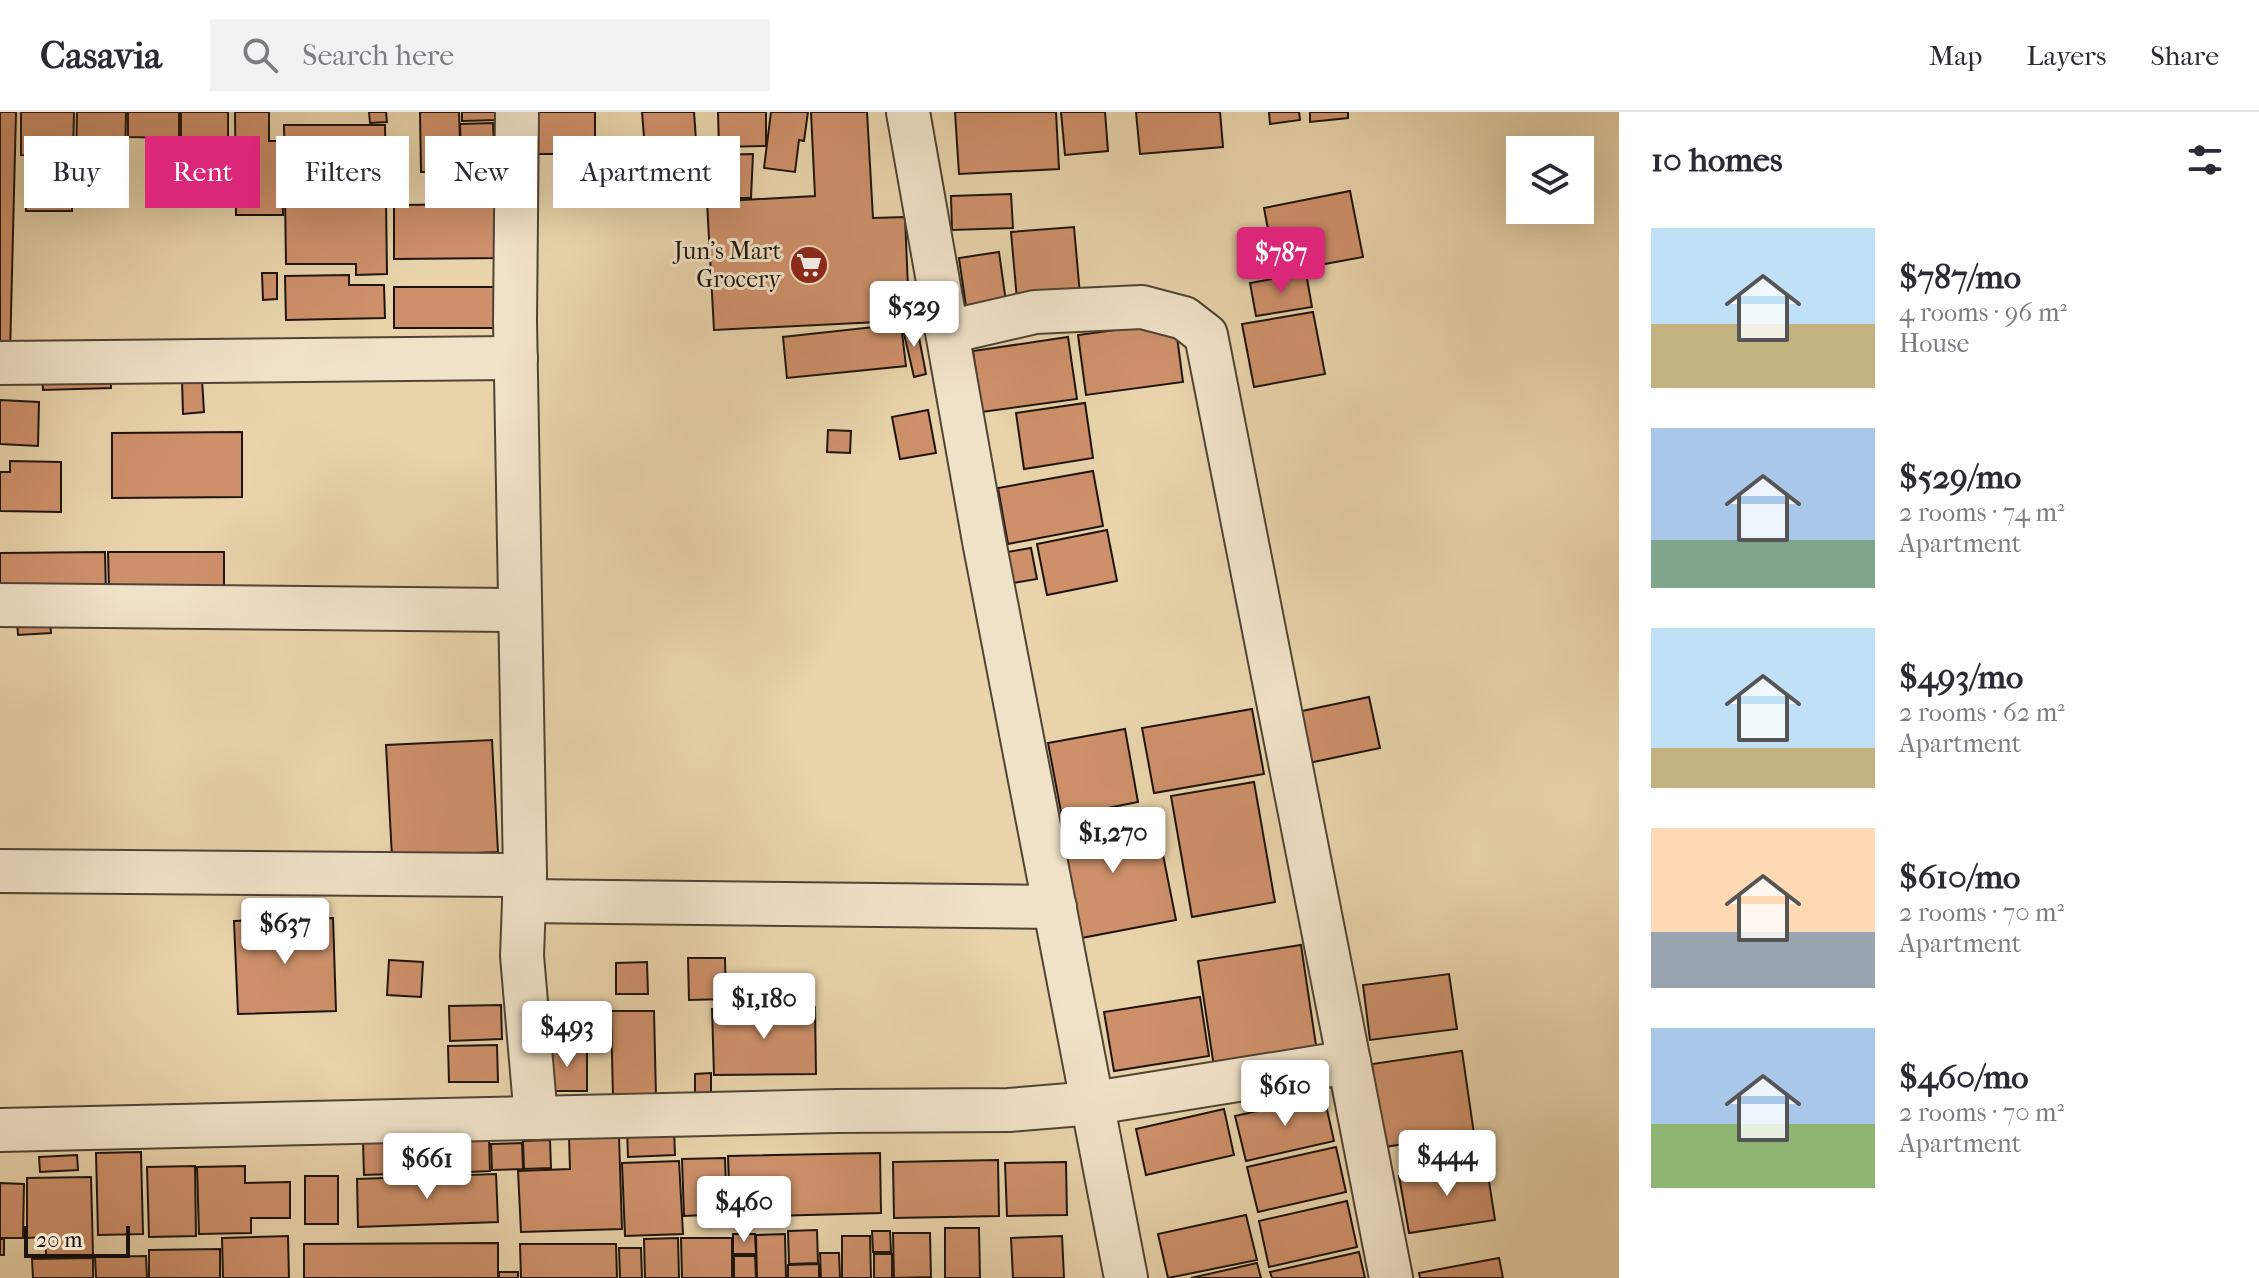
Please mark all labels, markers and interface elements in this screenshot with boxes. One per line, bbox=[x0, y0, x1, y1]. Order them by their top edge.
search box bbox=[210, 19, 770, 91]
text: Casavia bbox=[40, 33, 162, 78]
icon: search bbox=[238, 33, 282, 77]
text: Search here bbox=[302, 38, 454, 73]
text: Map bbox=[1929, 39, 1982, 72]
text: Layers bbox=[2026, 39, 2106, 72]
text: Share bbox=[2150, 39, 2219, 72]
chip: Buy bbox=[24, 136, 129, 208]
chip: Rent bbox=[145, 136, 260, 208]
chip: Filters bbox=[276, 136, 409, 208]
chip: New bbox=[425, 136, 537, 208]
chip: Apartment bbox=[553, 136, 740, 208]
map controls bbox=[1506, 136, 1594, 224]
button: layers bbox=[1506, 136, 1594, 224]
icon: filters bbox=[2183, 138, 2227, 182]
text: 10 homes bbox=[1651, 140, 1782, 180]
pin: $787 bbox=[1234, 227, 1328, 295]
place label: Jun's Mart Grocery bbox=[672, 237, 782, 293]
text: $787 bbox=[1255, 237, 1307, 268]
supermarket icon: Jun's Mart Grocery bbox=[788, 244, 830, 286]
text: $787/mo bbox=[1899, 257, 2021, 297]
icon: home bbox=[1715, 260, 1811, 356]
pin: $529 bbox=[867, 281, 961, 349]
text: $529 bbox=[888, 291, 940, 322]
text: 4 rooms · 96 m² bbox=[1899, 297, 2067, 328]
text: House bbox=[1899, 328, 1969, 359]
text: $529/mo bbox=[1899, 457, 2021, 497]
icon: home bbox=[1715, 460, 1811, 556]
text: 2 rooms · 74 m² bbox=[1899, 497, 2064, 528]
text: Apartment bbox=[1899, 528, 2021, 559]
text: $493/mo bbox=[1899, 657, 2023, 697]
icon: home bbox=[1715, 660, 1811, 756]
text: 2 rooms · 62 m² bbox=[1899, 697, 2065, 728]
text: Apartment bbox=[1899, 728, 2021, 759]
pin: $1,270 bbox=[1048, 807, 1178, 875]
text: $1,270 bbox=[1078, 817, 1148, 848]
text: $610/mo bbox=[1899, 857, 2020, 897]
icon: home bbox=[1715, 860, 1811, 956]
text: 2 rooms · 70 m² bbox=[1899, 897, 2064, 928]
pin: $637 bbox=[238, 898, 332, 966]
text: $637 bbox=[259, 908, 311, 939]
text: Apartment bbox=[1899, 928, 2021, 959]
pin: $1,180 bbox=[699, 973, 829, 1041]
text: $1,180 bbox=[731, 983, 797, 1014]
pin: $493 bbox=[520, 1001, 614, 1069]
text: $493 bbox=[540, 1011, 594, 1042]
text: $460/mo bbox=[1899, 1057, 2029, 1097]
pin: $610 bbox=[1238, 1060, 1332, 1128]
icon: home bbox=[1715, 1060, 1811, 1156]
text: $610 bbox=[1259, 1070, 1311, 1101]
text: 2 rooms · 70 m² bbox=[1899, 1097, 2064, 1128]
text: Apartment bbox=[1899, 1128, 2021, 1159]
pin: $444 bbox=[1400, 1130, 1494, 1198]
pin: $661 bbox=[380, 1133, 474, 1201]
text: $444 bbox=[1417, 1140, 1477, 1171]
text: $661 bbox=[401, 1143, 453, 1174]
pin: $460 bbox=[697, 1176, 791, 1244]
text: $460 bbox=[715, 1186, 773, 1217]
scale bar bbox=[24, 1222, 130, 1258]
text: 20 m bbox=[36, 1227, 82, 1253]

